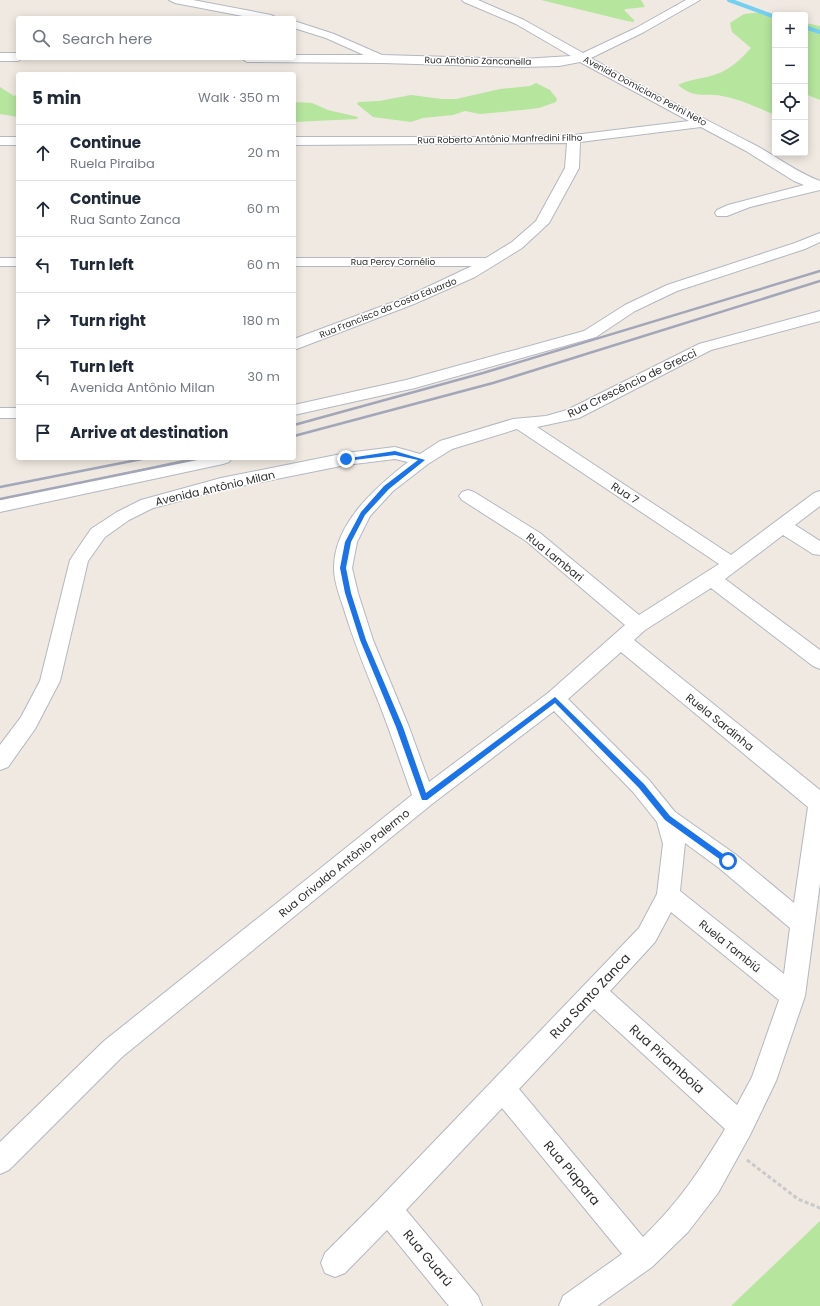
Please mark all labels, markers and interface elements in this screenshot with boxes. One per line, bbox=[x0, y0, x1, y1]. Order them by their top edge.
map controls bbox=[772, 12, 808, 156]
button: + bbox=[772, 12, 808, 48]
search box bbox=[16, 16, 296, 60]
icon: search bbox=[30, 27, 52, 49]
text: Search here bbox=[62, 28, 152, 49]
button: − bbox=[772, 48, 808, 84]
street label: Avenida Domiciano Perini Neto bbox=[581, 53, 709, 129]
street label: Rua Antônio Zancanella bbox=[424, 54, 532, 68]
button: locate bbox=[772, 84, 808, 120]
text: 5 min bbox=[32, 86, 81, 110]
text: Walk · 350 m bbox=[198, 88, 280, 107]
button: layers bbox=[772, 120, 808, 156]
text: Continue bbox=[70, 132, 141, 153]
street label: Rua Roberto Antônio Manfredini Filho bbox=[417, 132, 583, 146]
icon: ahead bbox=[32, 142, 54, 164]
text: 20 m bbox=[247, 143, 280, 162]
text: Ruela Piraiba bbox=[70, 154, 155, 173]
text: Continue bbox=[70, 188, 141, 209]
icon: ahead bbox=[32, 198, 54, 220]
text: 60 m bbox=[247, 199, 280, 218]
text: Rua Santo Zanca bbox=[70, 210, 181, 229]
icon: left bbox=[32, 254, 54, 276]
text: Turn left bbox=[70, 254, 134, 275]
text: 60 m bbox=[247, 255, 280, 274]
street label: Rua Percy Cornélio bbox=[351, 256, 435, 268]
street label: Rua Francisco da Costa Eduardo bbox=[318, 275, 459, 341]
icon: right bbox=[32, 310, 54, 332]
text: Turn right bbox=[70, 310, 146, 331]
text: 180 m bbox=[243, 311, 280, 330]
street label: Rua Crescêncio de Grecci bbox=[565, 345, 700, 421]
text: Turn left bbox=[70, 356, 134, 377]
icon: left bbox=[32, 366, 54, 388]
text: 30 m bbox=[247, 367, 280, 386]
text: Avenida Antônio Milan bbox=[70, 378, 215, 397]
icon: arrive bbox=[32, 422, 54, 444]
text: Arrive at destination bbox=[70, 422, 228, 443]
route end bbox=[337, 450, 355, 468]
street label: Avenida Antônio Milan bbox=[153, 466, 277, 510]
street label: Rua 7 bbox=[608, 478, 642, 508]
street label: Rua Lambari bbox=[523, 529, 587, 585]
street label: Ruela Sardinha bbox=[683, 690, 757, 754]
street label: Rua Orivaldo Antônio Palermo bbox=[275, 805, 413, 921]
route start bbox=[719, 852, 737, 870]
street label: Ruela Tambiú bbox=[696, 916, 764, 976]
street label: Rua Santo Zanca bbox=[545, 949, 635, 1043]
street label: Rua Piramboia bbox=[625, 1020, 709, 1098]
street label: Rua Piapara bbox=[539, 1137, 605, 1209]
street label: Rua Guarú bbox=[399, 1226, 457, 1290]

